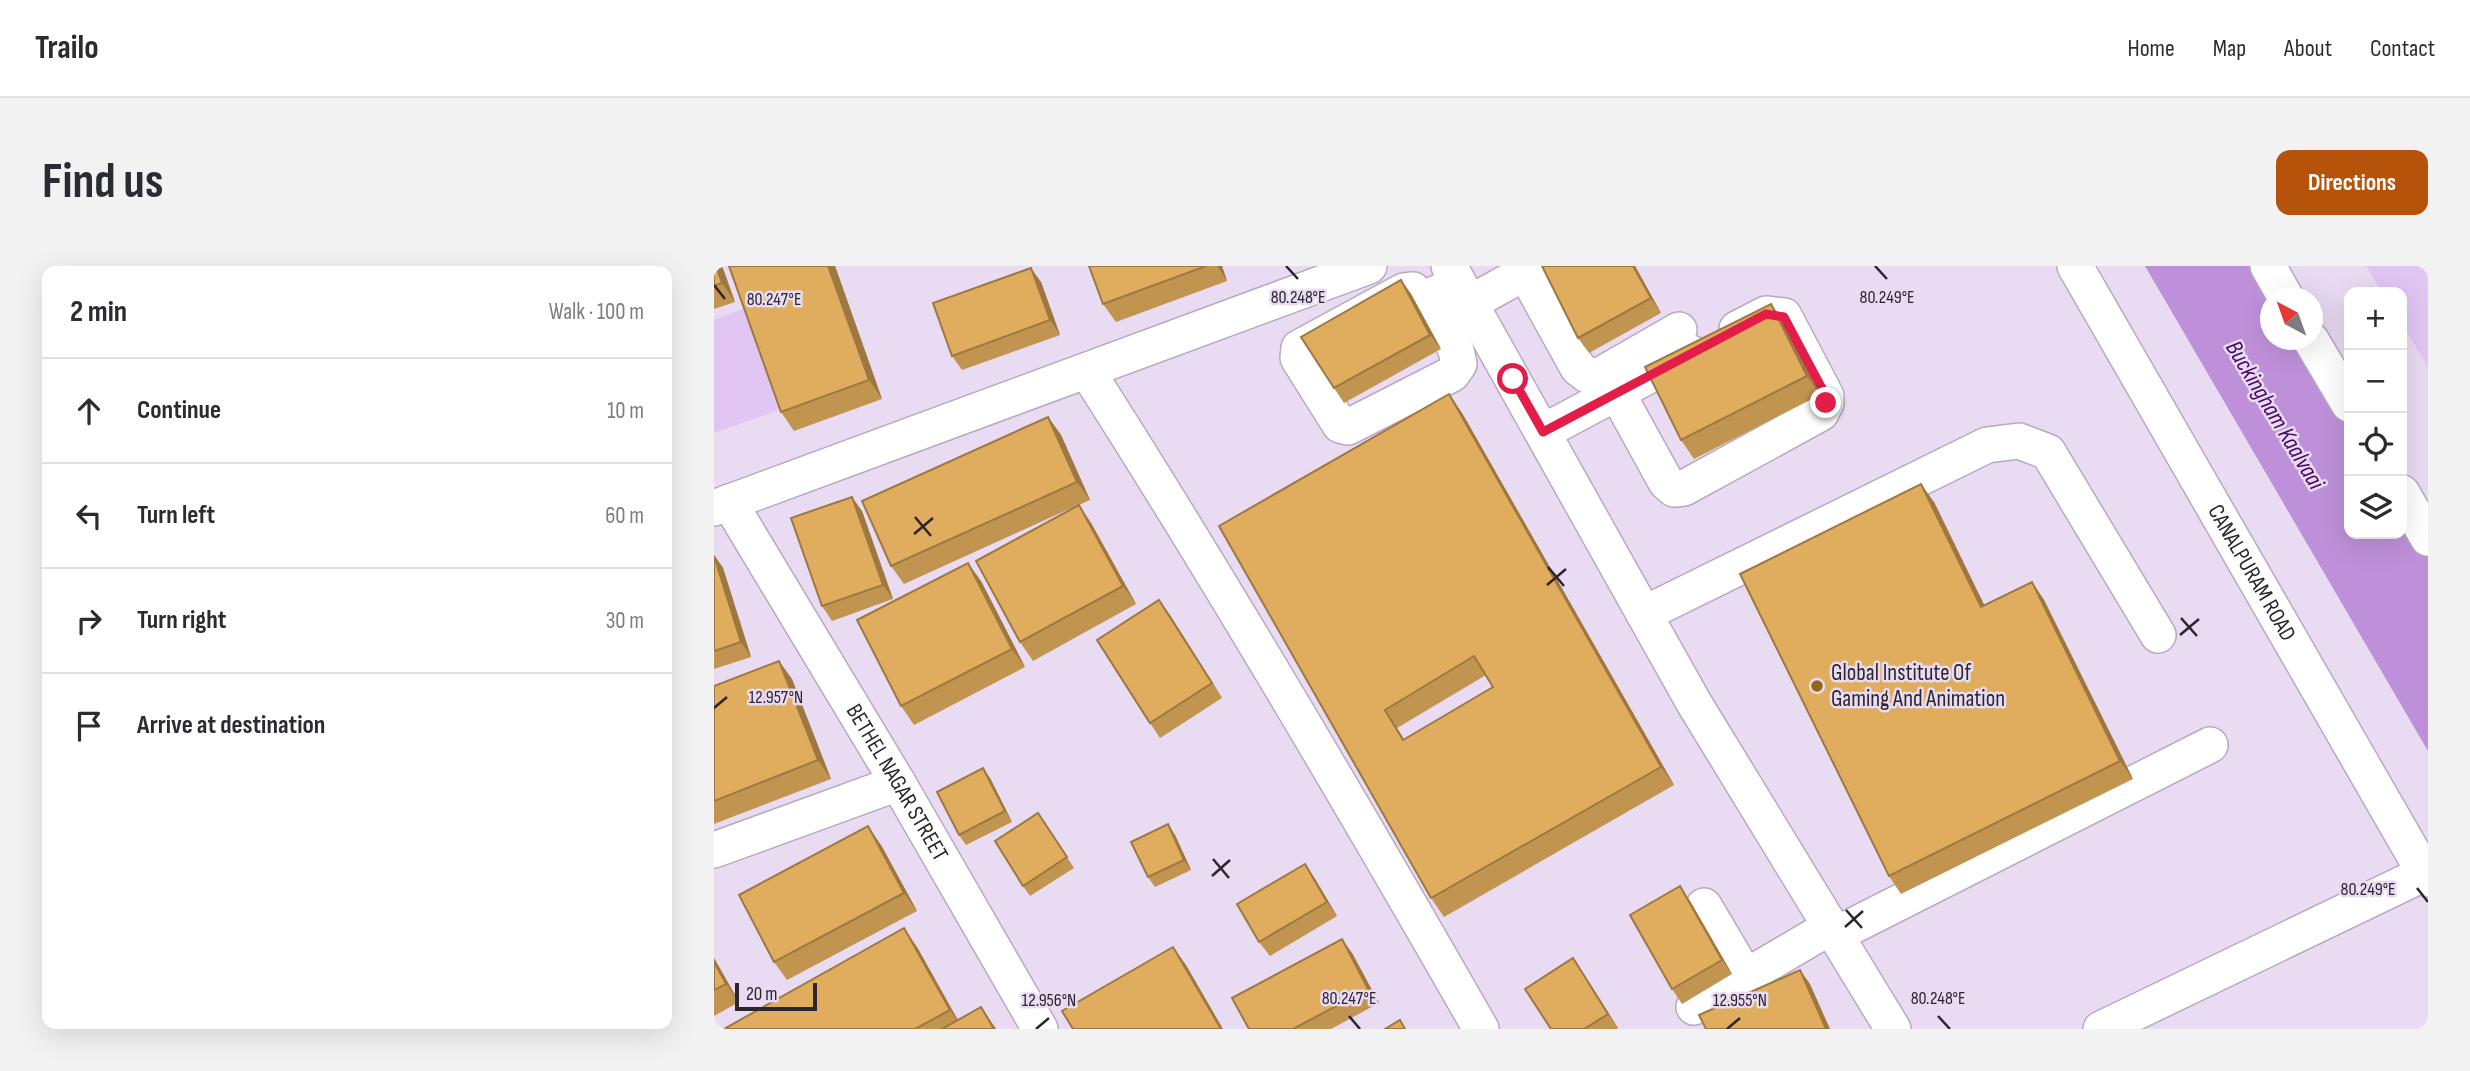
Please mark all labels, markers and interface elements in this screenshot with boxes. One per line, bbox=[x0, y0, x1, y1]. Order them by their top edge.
text: Trailo bbox=[35, 28, 99, 68]
text: Home bbox=[2127, 34, 2175, 63]
text: Map bbox=[2213, 34, 2246, 63]
text: About bbox=[2284, 34, 2332, 63]
text: Contact bbox=[2370, 34, 2435, 63]
button: Directions bbox=[2276, 150, 2428, 215]
text: Find us bbox=[42, 153, 164, 212]
text: 80.248°E bbox=[1271, 287, 1325, 308]
text: 80.249°E bbox=[1860, 287, 1914, 308]
north arrow bbox=[2260, 287, 2323, 350]
map controls bbox=[2344, 287, 2407, 539]
button: + bbox=[2344, 287, 2407, 350]
text: 80.247°E bbox=[747, 289, 801, 310]
text: 2 min bbox=[70, 294, 127, 330]
text: Walk · 100 m bbox=[549, 298, 644, 326]
water label: Buckingham Kaalvaai bbox=[2219, 335, 2331, 495]
button: − bbox=[2344, 350, 2407, 413]
route start bbox=[1497, 363, 1528, 394]
route end bbox=[1810, 387, 1841, 418]
icon: ahead bbox=[70, 392, 108, 430]
text: Continue bbox=[137, 395, 221, 426]
text: 10 m bbox=[607, 397, 644, 425]
button: locate bbox=[2344, 413, 2407, 476]
button: layers bbox=[2344, 476, 2407, 539]
icon: left bbox=[70, 497, 108, 535]
text: Turn left bbox=[137, 500, 215, 531]
street label: CANALPURAM ROAD bbox=[2201, 500, 2302, 646]
text: 60 m bbox=[605, 502, 644, 530]
icon: right bbox=[70, 602, 108, 640]
text: Turn right bbox=[137, 605, 226, 636]
text: 30 m bbox=[606, 607, 644, 635]
place label: Global Institute Of Gaming And Animation bbox=[1831, 659, 2005, 713]
marker: Global Institute Of Gaming And Animation bbox=[1809, 678, 1825, 694]
text: 12.957°N bbox=[749, 687, 803, 708]
street label: BETHEL NAGAR STREET bbox=[840, 699, 954, 866]
icon: arrive bbox=[70, 707, 108, 745]
text: Arrive at destination bbox=[137, 710, 325, 741]
text: 80.249°E bbox=[2341, 879, 2395, 900]
scale bar bbox=[735, 980, 817, 1012]
text: 20 m bbox=[746, 983, 778, 1006]
text: 80.247°E bbox=[1322, 988, 1376, 1009]
text: 80.248°E bbox=[1911, 988, 1965, 1009]
text: 12.956°N bbox=[1022, 990, 1076, 1011]
text: 12.955°N bbox=[1713, 990, 1767, 1011]

